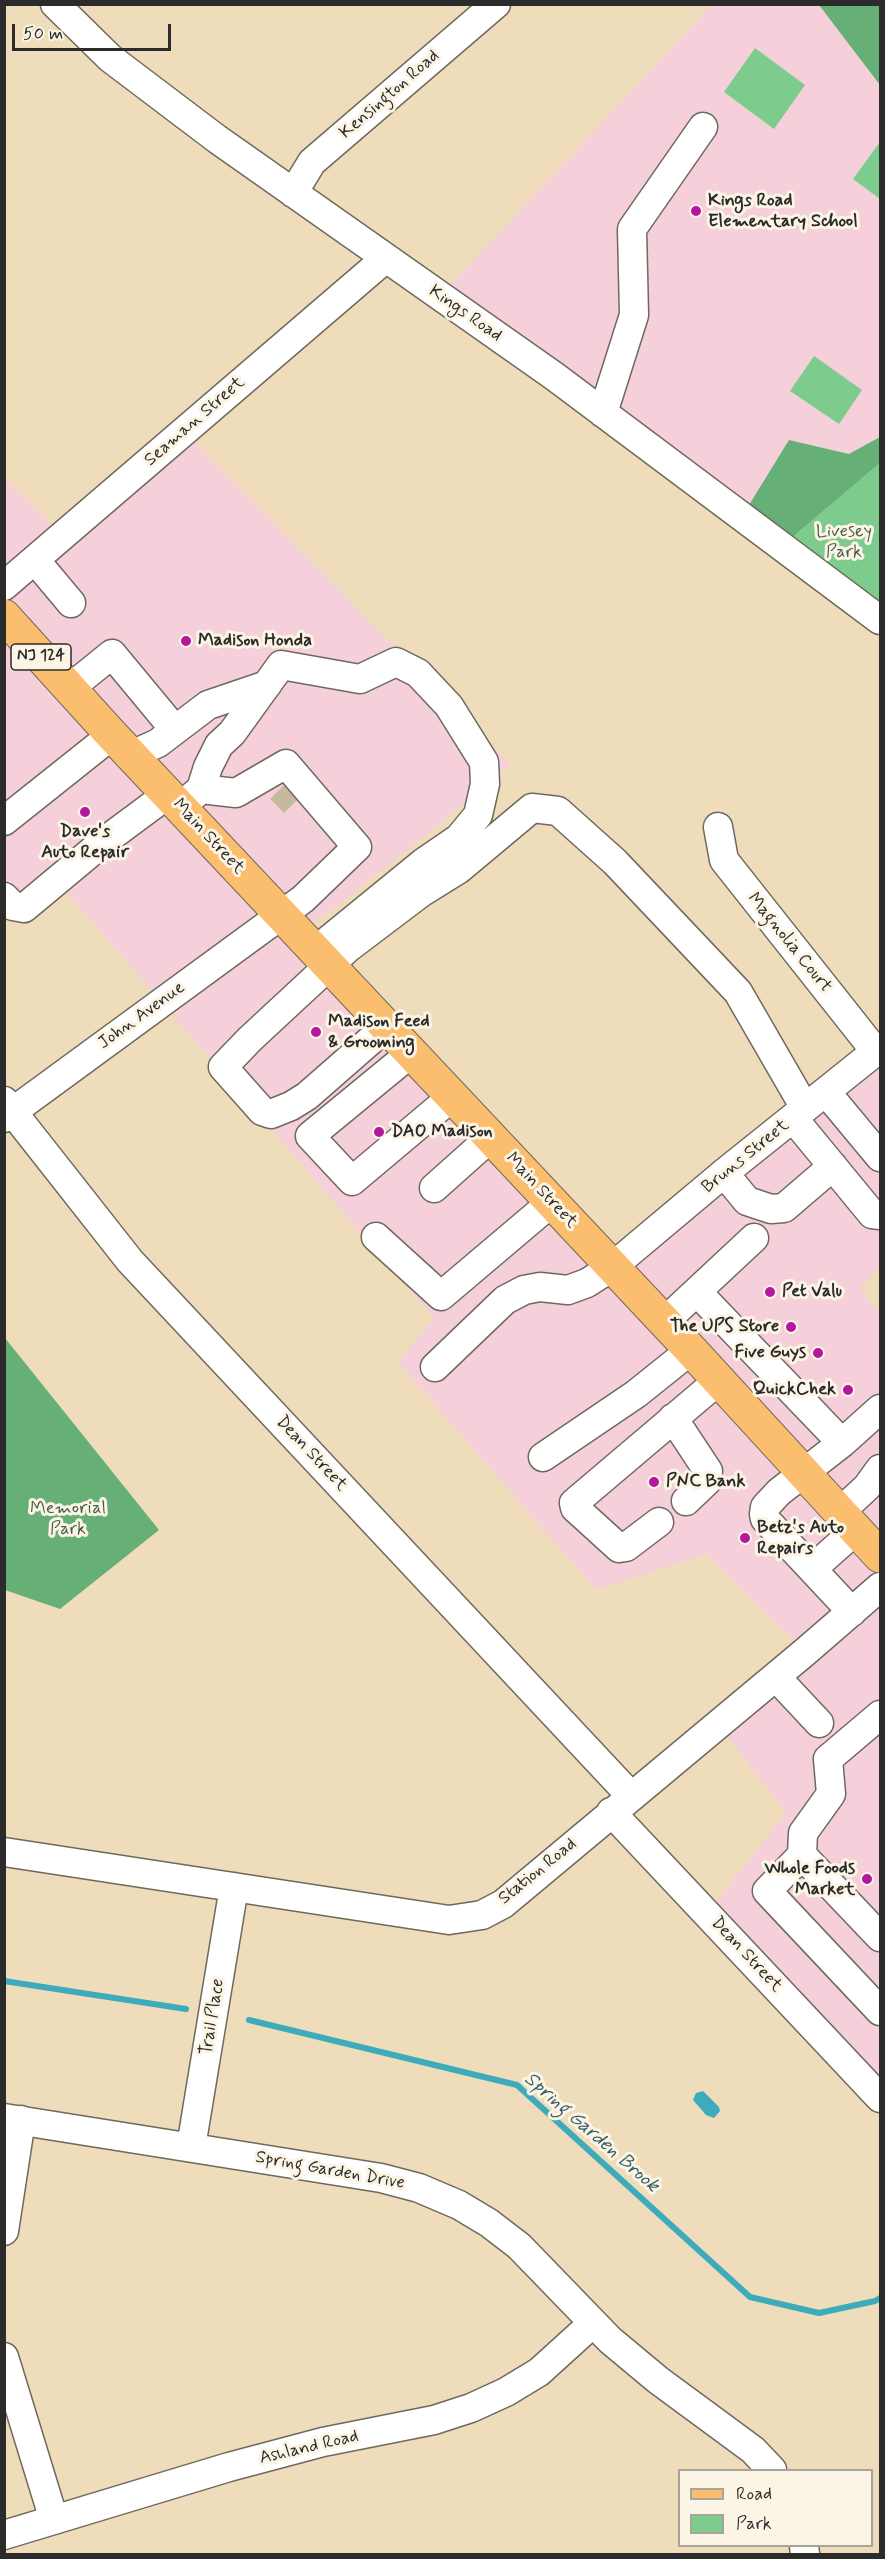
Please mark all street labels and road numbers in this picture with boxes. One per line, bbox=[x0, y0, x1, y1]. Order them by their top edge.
street label: Kensington Road bbox=[336, 46, 444, 144]
street label: Kings Road bbox=[424, 281, 506, 347]
street label: Seaman Street bbox=[140, 373, 250, 471]
road number: NJ 124 bbox=[11, 644, 71, 670]
street label: Main Street bbox=[167, 795, 249, 879]
street label: Magnolia Court bbox=[742, 889, 836, 997]
street label: John Avenue bbox=[95, 977, 189, 1055]
street label: Bruns Street bbox=[698, 1115, 794, 1199]
street label: Main Street bbox=[500, 1149, 582, 1233]
street label: Dean Street bbox=[271, 1412, 351, 1496]
street label: Station Road bbox=[495, 1834, 581, 1910]
street label: Dean Street bbox=[706, 1913, 786, 1997]
street label: Trail Place bbox=[196, 1977, 230, 2057]
street label: Spring Garden Drive bbox=[254, 2147, 406, 2195]
street label: Ashland Road bbox=[257, 2426, 361, 2470]

